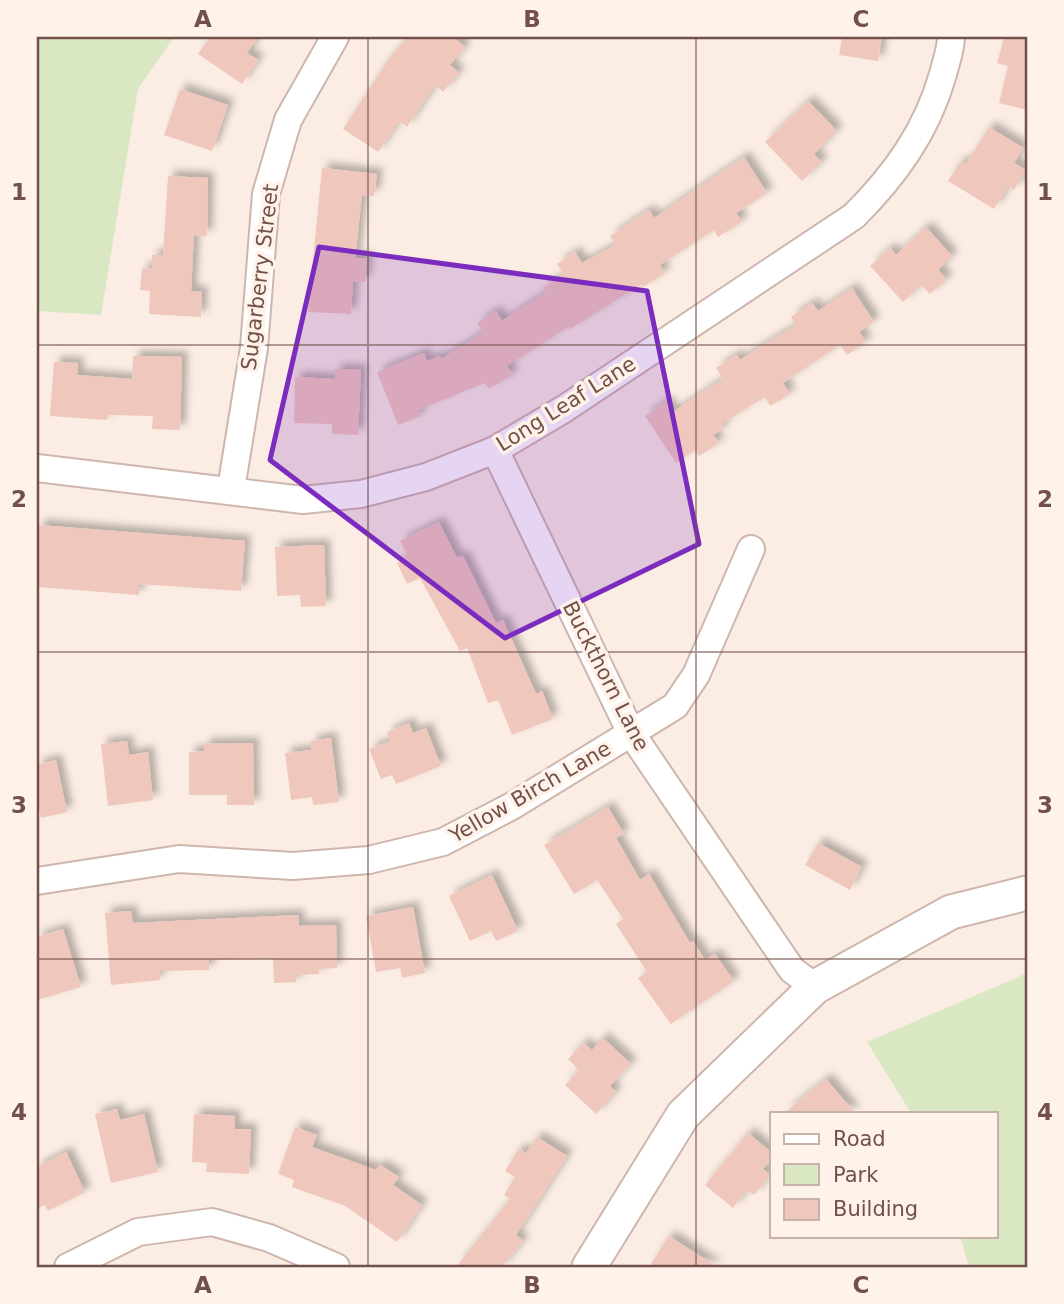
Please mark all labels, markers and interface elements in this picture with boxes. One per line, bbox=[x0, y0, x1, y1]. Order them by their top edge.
text: A bbox=[194, 6, 212, 32]
text: B bbox=[523, 6, 541, 32]
text: C bbox=[853, 6, 869, 32]
text: 1 bbox=[11, 179, 27, 205]
text: 1 bbox=[1037, 179, 1053, 205]
street label: Sugarberry Street bbox=[237, 182, 283, 372]
street label: Long Leaf Lane bbox=[492, 352, 640, 456]
text: 2 bbox=[11, 486, 27, 512]
text: 2 bbox=[1037, 486, 1053, 512]
street label: Buckthorn Lane bbox=[558, 597, 654, 755]
street label: Yellow Birch Lane bbox=[444, 736, 615, 848]
text: 3 bbox=[11, 792, 27, 818]
text: 3 bbox=[1037, 792, 1053, 818]
text: 4 bbox=[11, 1099, 27, 1125]
text: 4 bbox=[1037, 1099, 1053, 1125]
legend bbox=[770, 1112, 998, 1238]
text: Road bbox=[833, 1127, 886, 1151]
text: Park bbox=[833, 1163, 879, 1187]
text: Building bbox=[833, 1197, 918, 1221]
text: A bbox=[194, 1272, 212, 1298]
text: B bbox=[523, 1272, 541, 1298]
text: C bbox=[853, 1272, 869, 1298]

